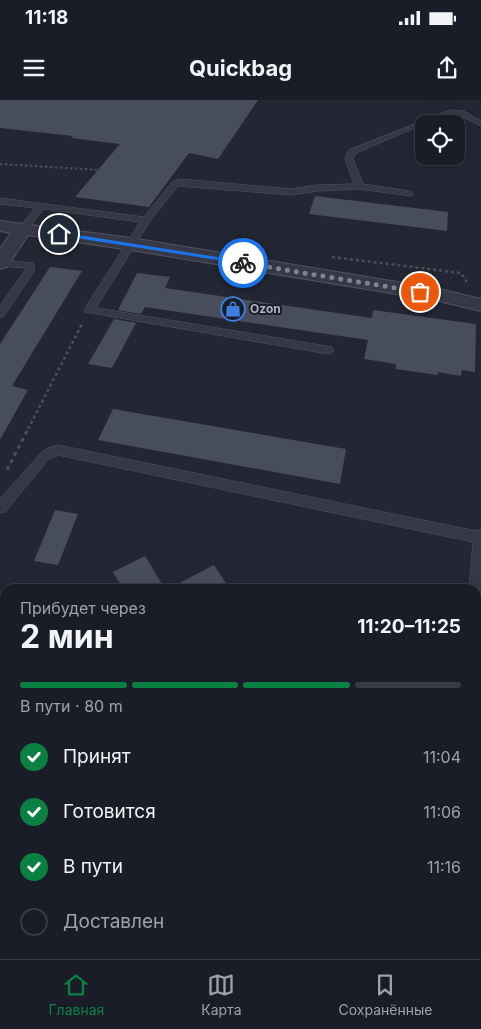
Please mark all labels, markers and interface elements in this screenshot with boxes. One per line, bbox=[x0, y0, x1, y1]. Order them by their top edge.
text: 11:18 bbox=[25, 6, 68, 29]
icon: menu bbox=[20, 54, 48, 82]
icon: share bbox=[433, 54, 461, 82]
text: Quickbag bbox=[189, 55, 292, 81]
map controls bbox=[415, 115, 465, 165]
button: locate bbox=[415, 115, 465, 165]
pin bbox=[38, 213, 80, 255]
icon: home bbox=[45, 220, 73, 248]
courier bbox=[218, 238, 268, 288]
icon: bike bbox=[229, 249, 257, 277]
pin bbox=[399, 271, 441, 313]
icon: bag bbox=[406, 278, 434, 306]
shop icon: Ozon bbox=[220, 296, 246, 322]
place label: Ozon bbox=[250, 301, 281, 316]
text: Прибудет через bbox=[20, 598, 146, 618]
text: 11:20–11:25 bbox=[357, 615, 461, 638]
text: 2 мин bbox=[20, 617, 114, 656]
text: В пути · 80 m bbox=[20, 696, 123, 716]
icon: check bbox=[20, 743, 48, 771]
text: Принят bbox=[63, 745, 131, 768]
text: 11:04 bbox=[423, 747, 461, 767]
icon: check bbox=[20, 798, 48, 826]
text: Готовится bbox=[63, 800, 156, 823]
text: 11:06 bbox=[423, 802, 461, 822]
icon: check bbox=[20, 853, 48, 881]
text: В пути bbox=[63, 855, 123, 878]
text: 11:16 bbox=[427, 857, 461, 877]
text: Доставлен bbox=[63, 910, 164, 933]
tab: Главная bbox=[48, 971, 104, 1018]
tab: Карта bbox=[201, 971, 242, 1018]
tab: Сохранённые bbox=[338, 971, 432, 1018]

